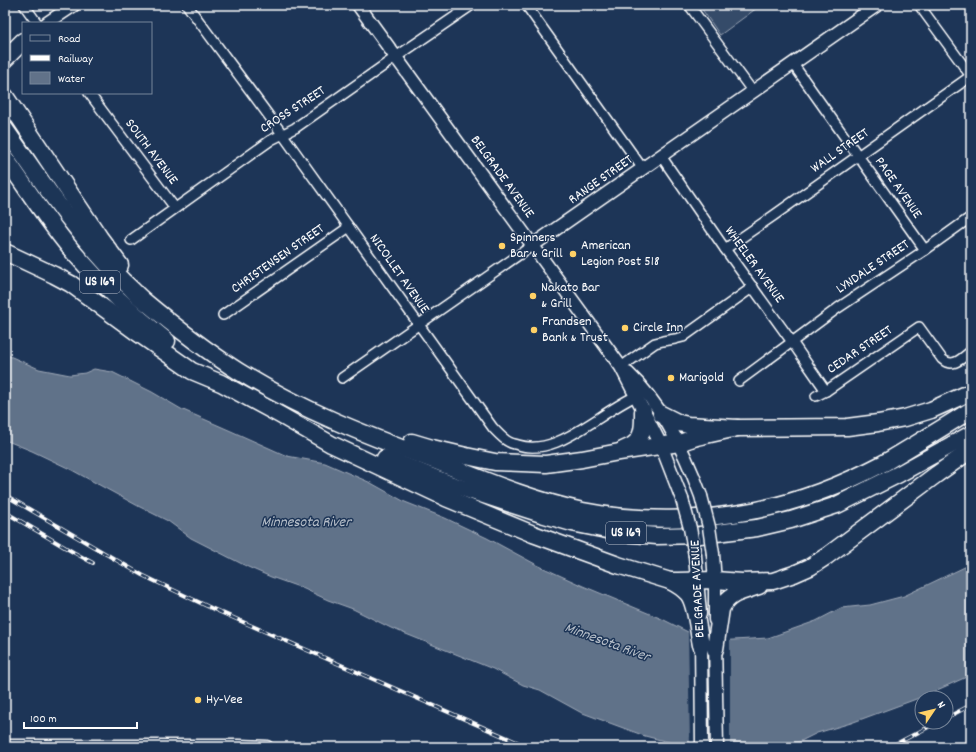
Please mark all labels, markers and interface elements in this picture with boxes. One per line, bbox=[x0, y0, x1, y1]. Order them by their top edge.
legend bbox=[22, 22, 152, 94]
text: Road bbox=[58, 31, 80, 48]
text: Railway bbox=[58, 51, 94, 68]
text: Water bbox=[58, 71, 85, 88]
street label: CROSS STREET bbox=[256, 81, 330, 139]
street label: SOUTH AVENUE bbox=[120, 115, 183, 190]
street label: WALL STREET bbox=[807, 123, 874, 178]
street label: BELGRADE AVENUE bbox=[465, 132, 539, 223]
street label: RANGE STREET bbox=[565, 150, 638, 210]
street label: PAGE AVENUE bbox=[869, 153, 927, 223]
street label: CHRISTENSEN STREET bbox=[227, 219, 329, 299]
street label: WHEELER AVENUE bbox=[719, 222, 789, 308]
place label: Spinners Bar & Grill bbox=[510, 228, 563, 264]
street label: NICOLLET AVENUE bbox=[364, 230, 434, 319]
street label: LYNDALE STREET bbox=[832, 235, 914, 299]
place label: American Legion Post 518 bbox=[581, 236, 660, 272]
marker: Spinners Bar & Grill bbox=[497, 241, 507, 251]
marker: American Legion Post 518 bbox=[568, 249, 578, 259]
road number: US 169 bbox=[80, 271, 120, 293]
place label: Nakato Bar & Grill bbox=[541, 278, 601, 314]
marker: Nakato Bar & Grill bbox=[528, 291, 538, 301]
place label: Frandsen Bank & Trust bbox=[542, 312, 608, 348]
place label: Circle Inn bbox=[633, 318, 683, 338]
street label: CEDAR STREET bbox=[823, 321, 897, 379]
marker: Circle Inn bbox=[620, 323, 630, 333]
marker: Frandsen Bank & Trust bbox=[529, 325, 539, 335]
place label: Marigold bbox=[679, 368, 724, 388]
marker: Marigold bbox=[666, 373, 676, 383]
water label: Minnesota River bbox=[261, 512, 352, 534]
road number: US 169 bbox=[606, 522, 646, 544]
street label: BELGRADE AVENUE bbox=[685, 539, 711, 638]
water label: Minnesota River bbox=[561, 617, 654, 669]
place label: Hy-Vee bbox=[206, 690, 243, 710]
north arrow bbox=[914, 690, 954, 730]
marker: Hy-Vee bbox=[193, 695, 203, 705]
text: N bbox=[932, 699, 949, 713]
scale bar bbox=[24, 704, 137, 730]
text: 100 m bbox=[30, 711, 57, 728]

